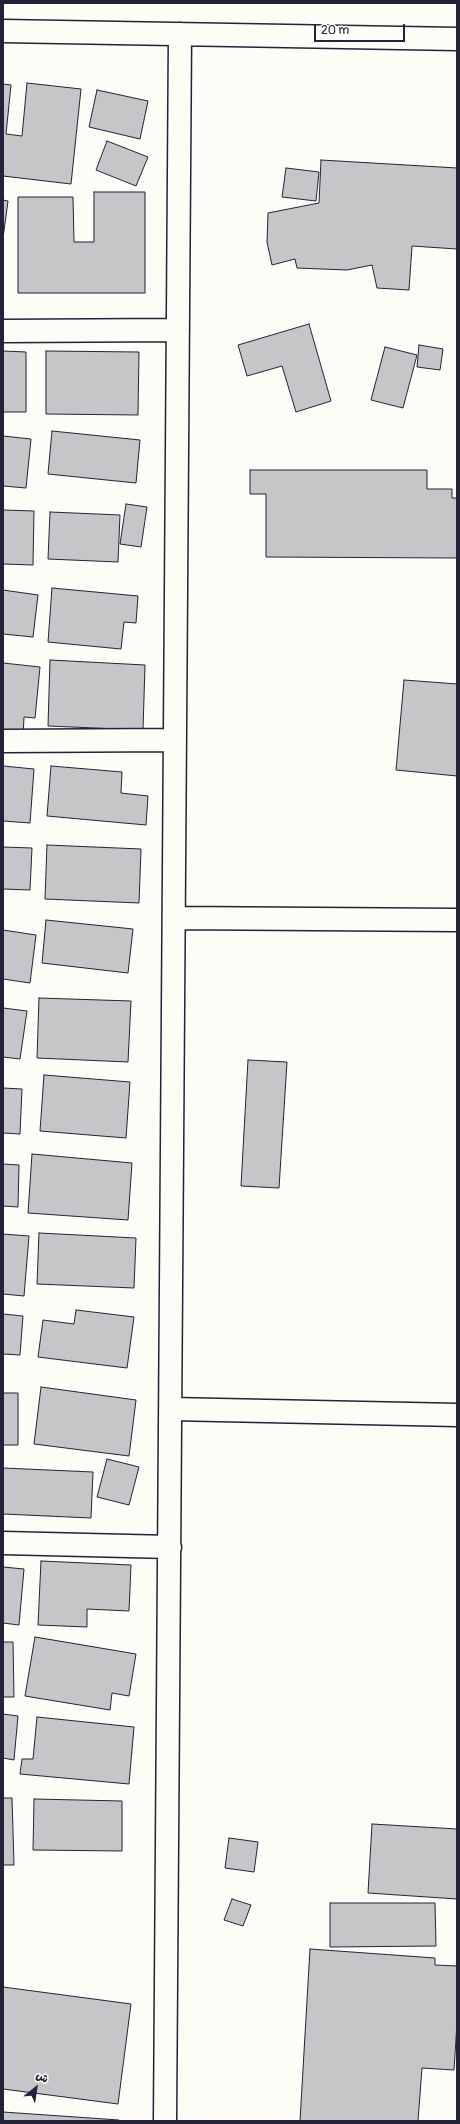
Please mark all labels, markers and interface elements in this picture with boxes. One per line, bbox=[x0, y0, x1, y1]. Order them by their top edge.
scale bar bbox=[316, 16, 407, 42]
text: 20 m bbox=[321, 23, 349, 38]
north arrow bbox=[16, 2068, 56, 2108]
text: ش bbox=[34, 2069, 51, 2086]

